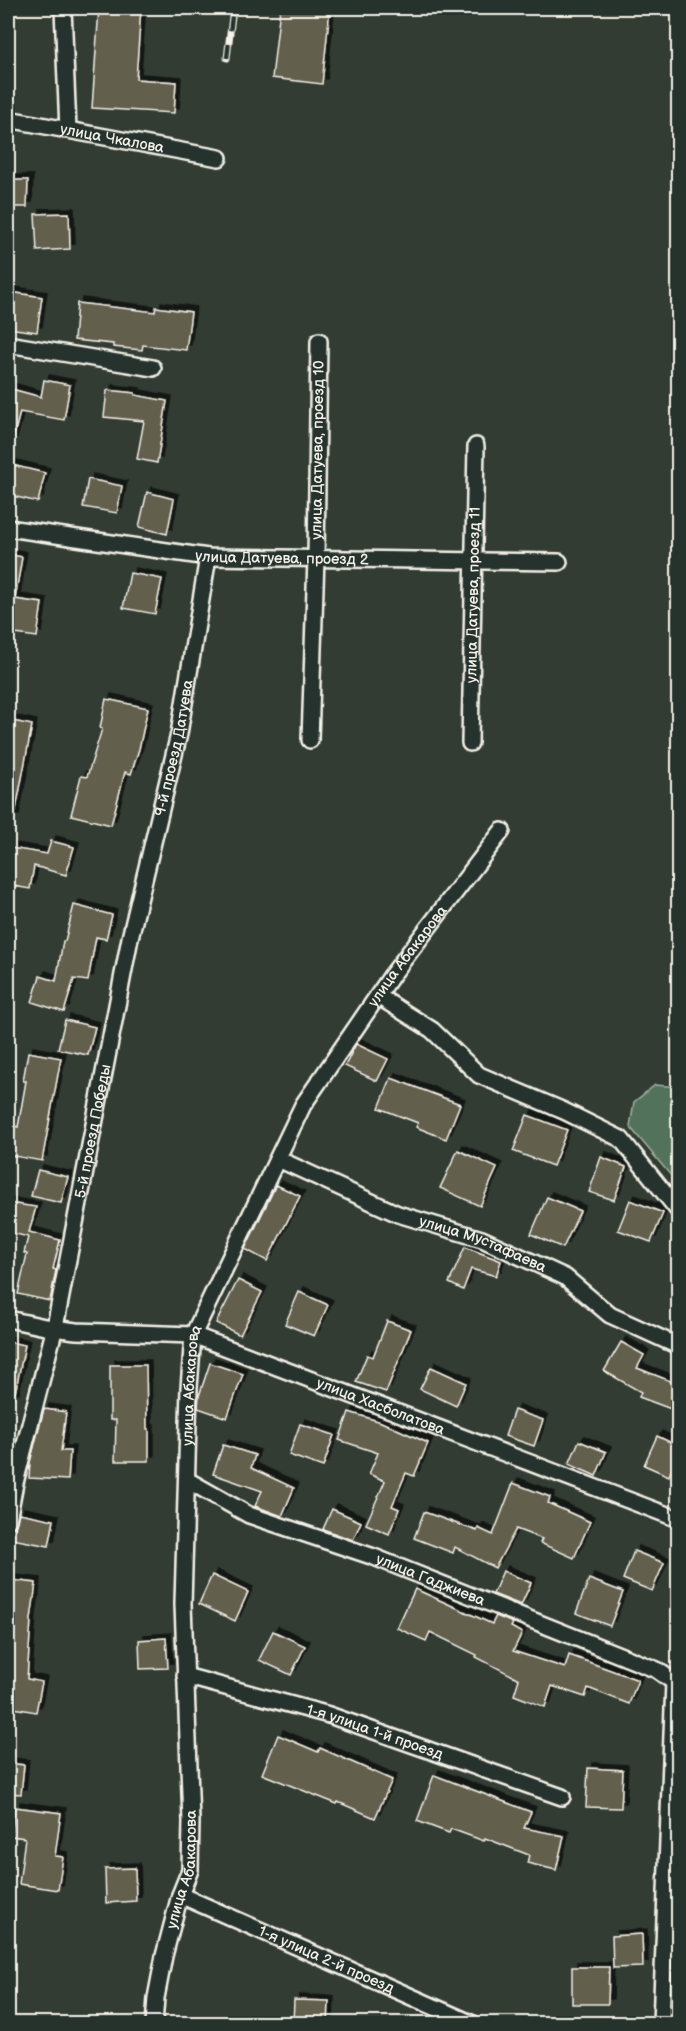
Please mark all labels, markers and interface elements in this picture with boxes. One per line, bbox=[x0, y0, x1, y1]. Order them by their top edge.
street label: улица Чкалова bbox=[59, 119, 166, 157]
street label: улица Датуева, проезд 10 bbox=[307, 360, 328, 540]
street label: улица Датуева, проезд 11 bbox=[462, 507, 484, 683]
street label: улица Датуева, проезд 2 bbox=[194, 546, 369, 569]
street label: 9-й проезд Датуева bbox=[150, 678, 197, 818]
street label: улица Абакарова bbox=[364, 902, 451, 1010]
street label: 5-й проезд Победы bbox=[71, 1063, 115, 1200]
street label: улица Мустафаева bbox=[417, 1211, 549, 1277]
street label: улица Абакарова bbox=[178, 1321, 206, 1446]
street label: улица Хасболатова bbox=[314, 1373, 448, 1439]
street label: улица Гаджиева bbox=[373, 1549, 488, 1610]
street label: 1-я улица 1-й проезд bbox=[305, 1700, 446, 1764]
street label: улица Абакарова bbox=[162, 1810, 201, 1931]
street label: 1-я улица 2-й проезд bbox=[256, 1921, 397, 1998]

